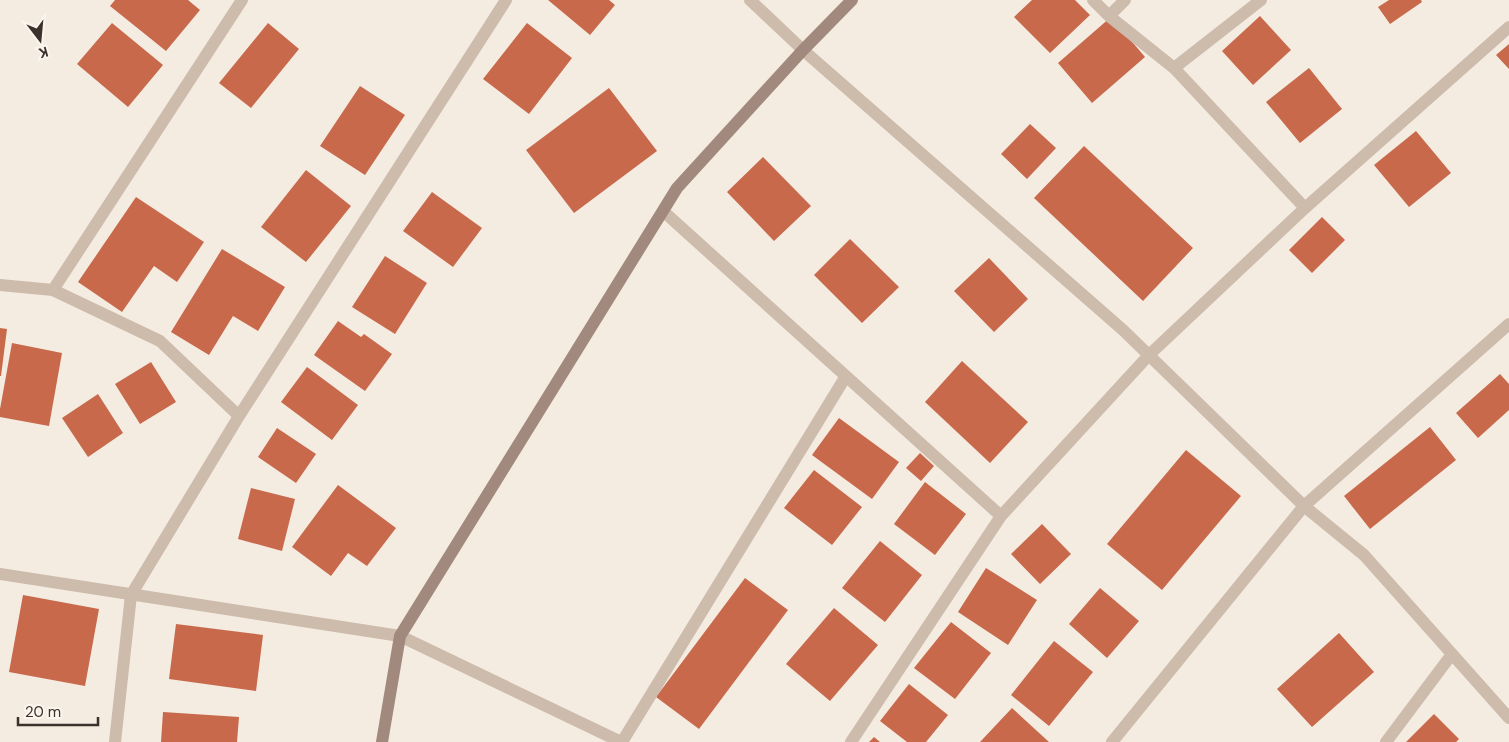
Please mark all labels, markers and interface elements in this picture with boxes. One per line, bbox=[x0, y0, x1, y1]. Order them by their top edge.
north arrow bbox=[15, 15, 65, 65]
text: K bbox=[37, 43, 50, 62]
scale bar bbox=[18, 694, 98, 726]
text: 20 m bbox=[25, 702, 61, 722]

